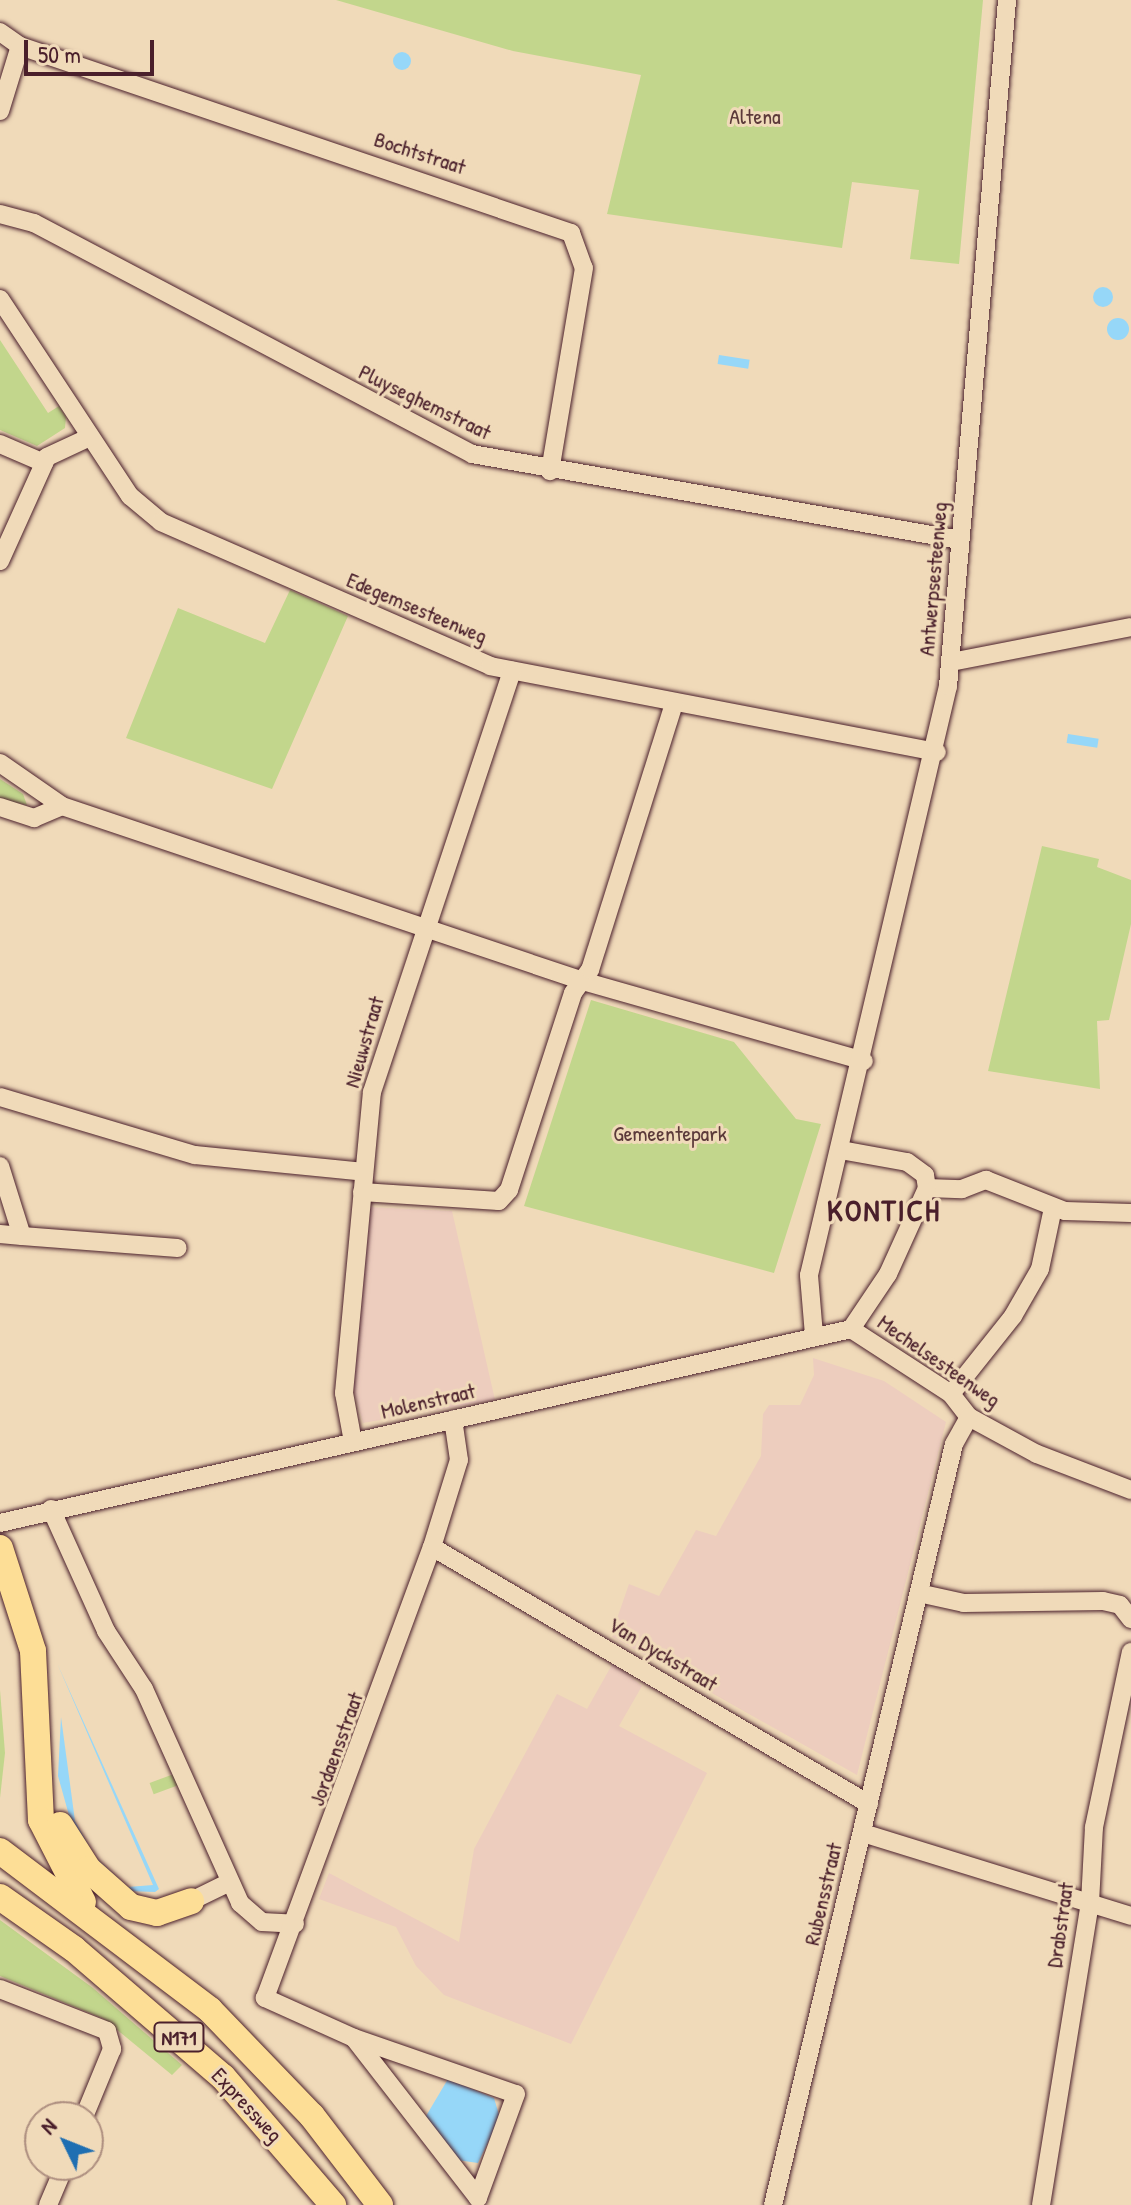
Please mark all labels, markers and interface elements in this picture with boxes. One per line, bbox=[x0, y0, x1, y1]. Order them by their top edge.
scale bar bbox=[28, 24, 158, 74]
text: 50 m bbox=[38, 38, 81, 70]
park label: Altena bbox=[729, 104, 781, 130]
street label: Bochtstraat bbox=[371, 126, 469, 180]
street label: Pluyseghemstraat bbox=[355, 359, 495, 445]
street label: Antwerpsesteenweg bbox=[913, 501, 953, 657]
street label: Edegemsesteenweg bbox=[343, 567, 491, 649]
street label: Nieuwstraat bbox=[338, 993, 390, 1091]
park label: Gemeentepark bbox=[613, 1121, 727, 1147]
district label: KONTICH bbox=[827, 1192, 941, 1228]
street label: Mechelsesteenweg bbox=[873, 1309, 1005, 1413]
street label: Molenstraat bbox=[378, 1377, 478, 1425]
street label: Van Dyckstraat bbox=[604, 1611, 722, 1697]
street label: Jordaensstraat bbox=[303, 1688, 369, 1810]
street label: Rubensstraat bbox=[798, 1840, 848, 1948]
street label: Drabstraat bbox=[1041, 1881, 1079, 1969]
road number: N171 bbox=[153, 2021, 205, 2053]
street label: Expressweg bbox=[206, 2062, 288, 2148]
north arrow bbox=[24, 2101, 104, 2181]
text: N bbox=[33, 2111, 63, 2141]

